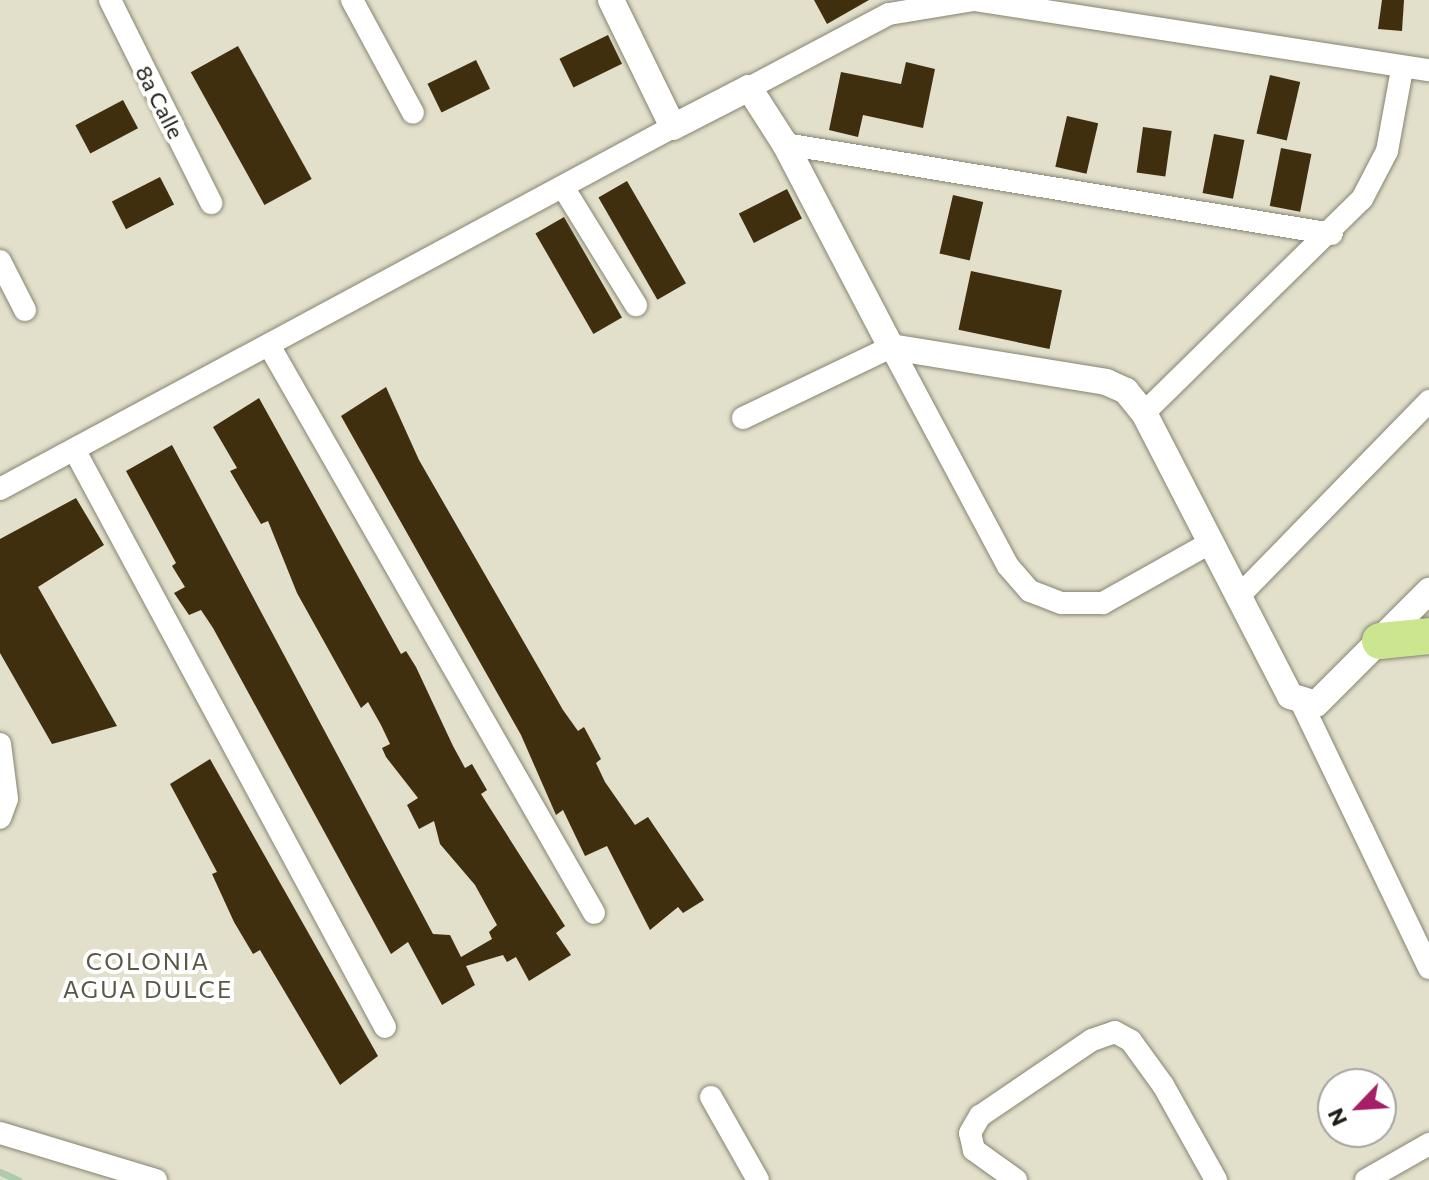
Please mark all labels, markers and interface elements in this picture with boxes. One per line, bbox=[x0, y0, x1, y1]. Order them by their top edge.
street label: 8a Calle bbox=[130, 61, 190, 143]
district label: COLONIA AGUA DULCE bbox=[63, 947, 233, 1003]
north arrow bbox=[1317, 1068, 1397, 1148]
text: N bbox=[1321, 1104, 1352, 1131]

